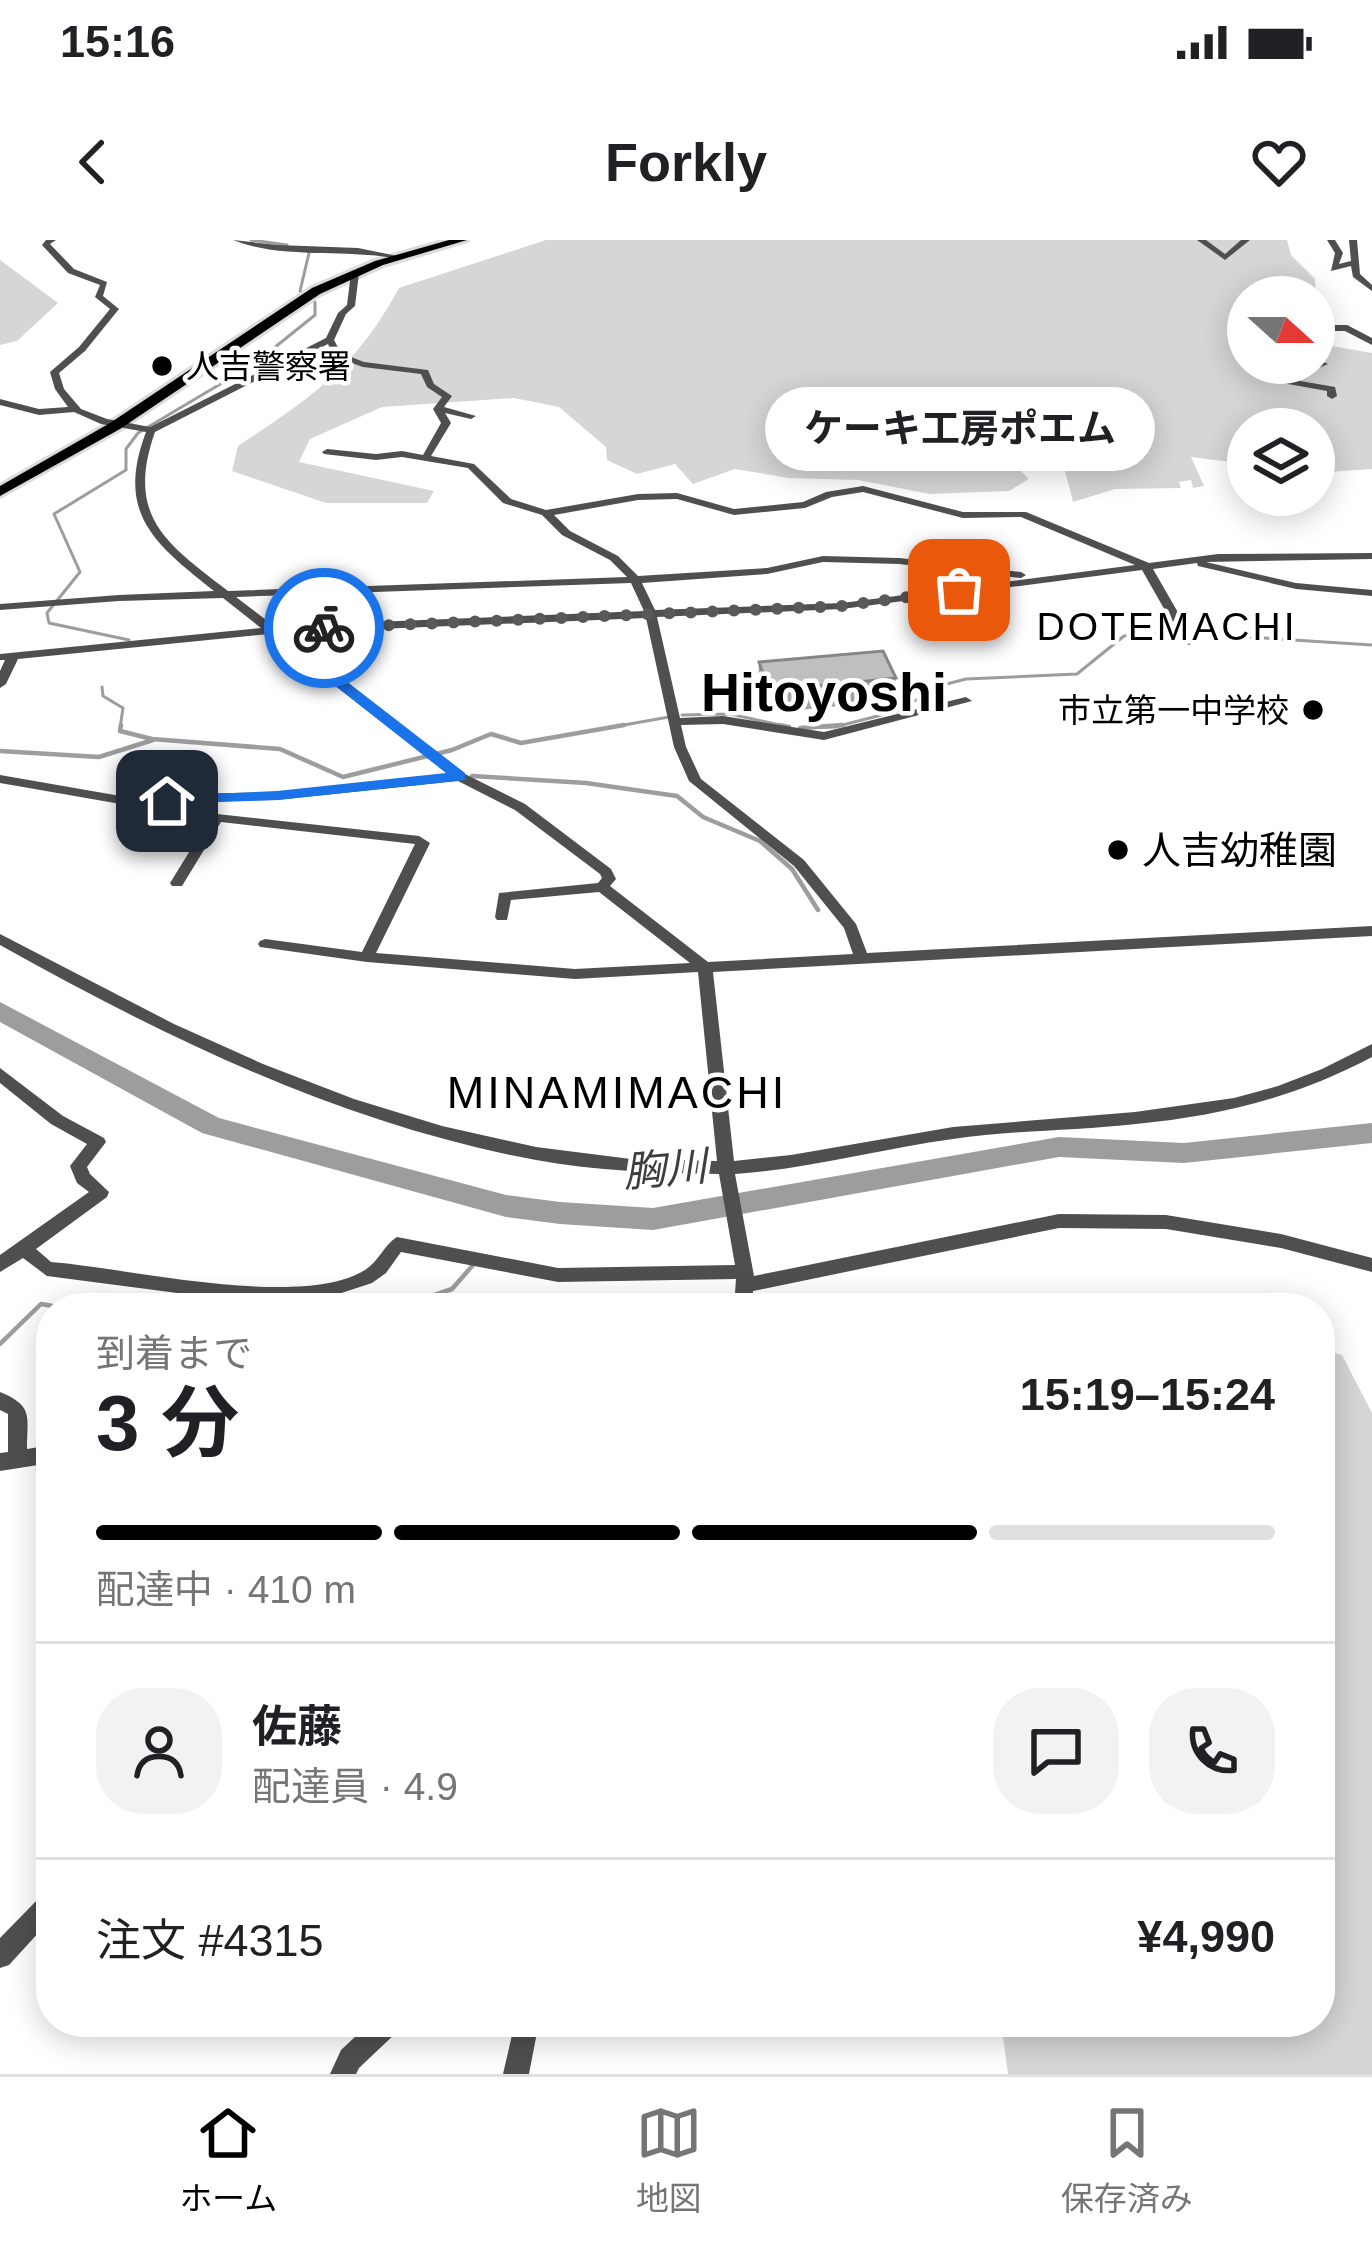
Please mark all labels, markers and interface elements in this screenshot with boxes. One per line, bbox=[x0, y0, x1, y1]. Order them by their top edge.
text: 15:16 bbox=[60, 16, 175, 67]
icon: back bbox=[60, 129, 126, 195]
icon: heart bbox=[1246, 129, 1312, 195]
text: Forkly bbox=[605, 132, 767, 192]
north arrow bbox=[1227, 276, 1335, 384]
map controls bbox=[1227, 276, 1335, 516]
place label: 人吉警察署 bbox=[186, 348, 351, 385]
marker: 人吉警察署 bbox=[149, 353, 175, 379]
callout: ケーキ工房ポエム bbox=[764, 386, 1154, 470]
text: ケーキ工房ポエム bbox=[804, 407, 1116, 450]
button: layers bbox=[1227, 408, 1335, 516]
pin bbox=[908, 539, 1010, 641]
icon: bag bbox=[926, 557, 992, 623]
courier bbox=[264, 568, 384, 688]
icon: bike bbox=[291, 595, 357, 661]
district label: DOTEMACHI bbox=[1037, 605, 1298, 648]
district label: Hitoyoshi bbox=[701, 662, 947, 722]
place label: 市立第一中学校 bbox=[1058, 692, 1289, 729]
marker: 市立第一中学校 bbox=[1300, 697, 1326, 723]
pin bbox=[116, 750, 218, 852]
icon: home bbox=[134, 768, 200, 834]
place label: 人吉幼稚園 bbox=[1142, 829, 1337, 872]
marker: 人吉幼稚園 bbox=[1105, 837, 1131, 863]
district label: MINAMIMACHI bbox=[447, 1067, 787, 1118]
water label: 胸川 bbox=[621, 1142, 713, 1196]
text: 到着まで bbox=[96, 1332, 252, 1375]
text: 15:19–15:24 bbox=[1020, 1369, 1275, 1420]
text: 3 分 bbox=[96, 1379, 239, 1467]
text: 配達中 · 410 m bbox=[96, 1568, 356, 1611]
button: person bbox=[96, 1688, 222, 1814]
button: chat bbox=[993, 1688, 1119, 1814]
button: phone bbox=[1149, 1688, 1275, 1814]
text: 佐藤 bbox=[252, 1701, 342, 1752]
text: 配達員 · 4.9 bbox=[252, 1765, 458, 1808]
text: ¥4,990 bbox=[1137, 1911, 1275, 1962]
text: 注文 #4315 bbox=[96, 1915, 324, 1966]
tab: ホーム bbox=[179, 2100, 277, 2220]
tab: 地図 bbox=[636, 2100, 702, 2220]
tab: 保存済み bbox=[1061, 2100, 1193, 2220]

